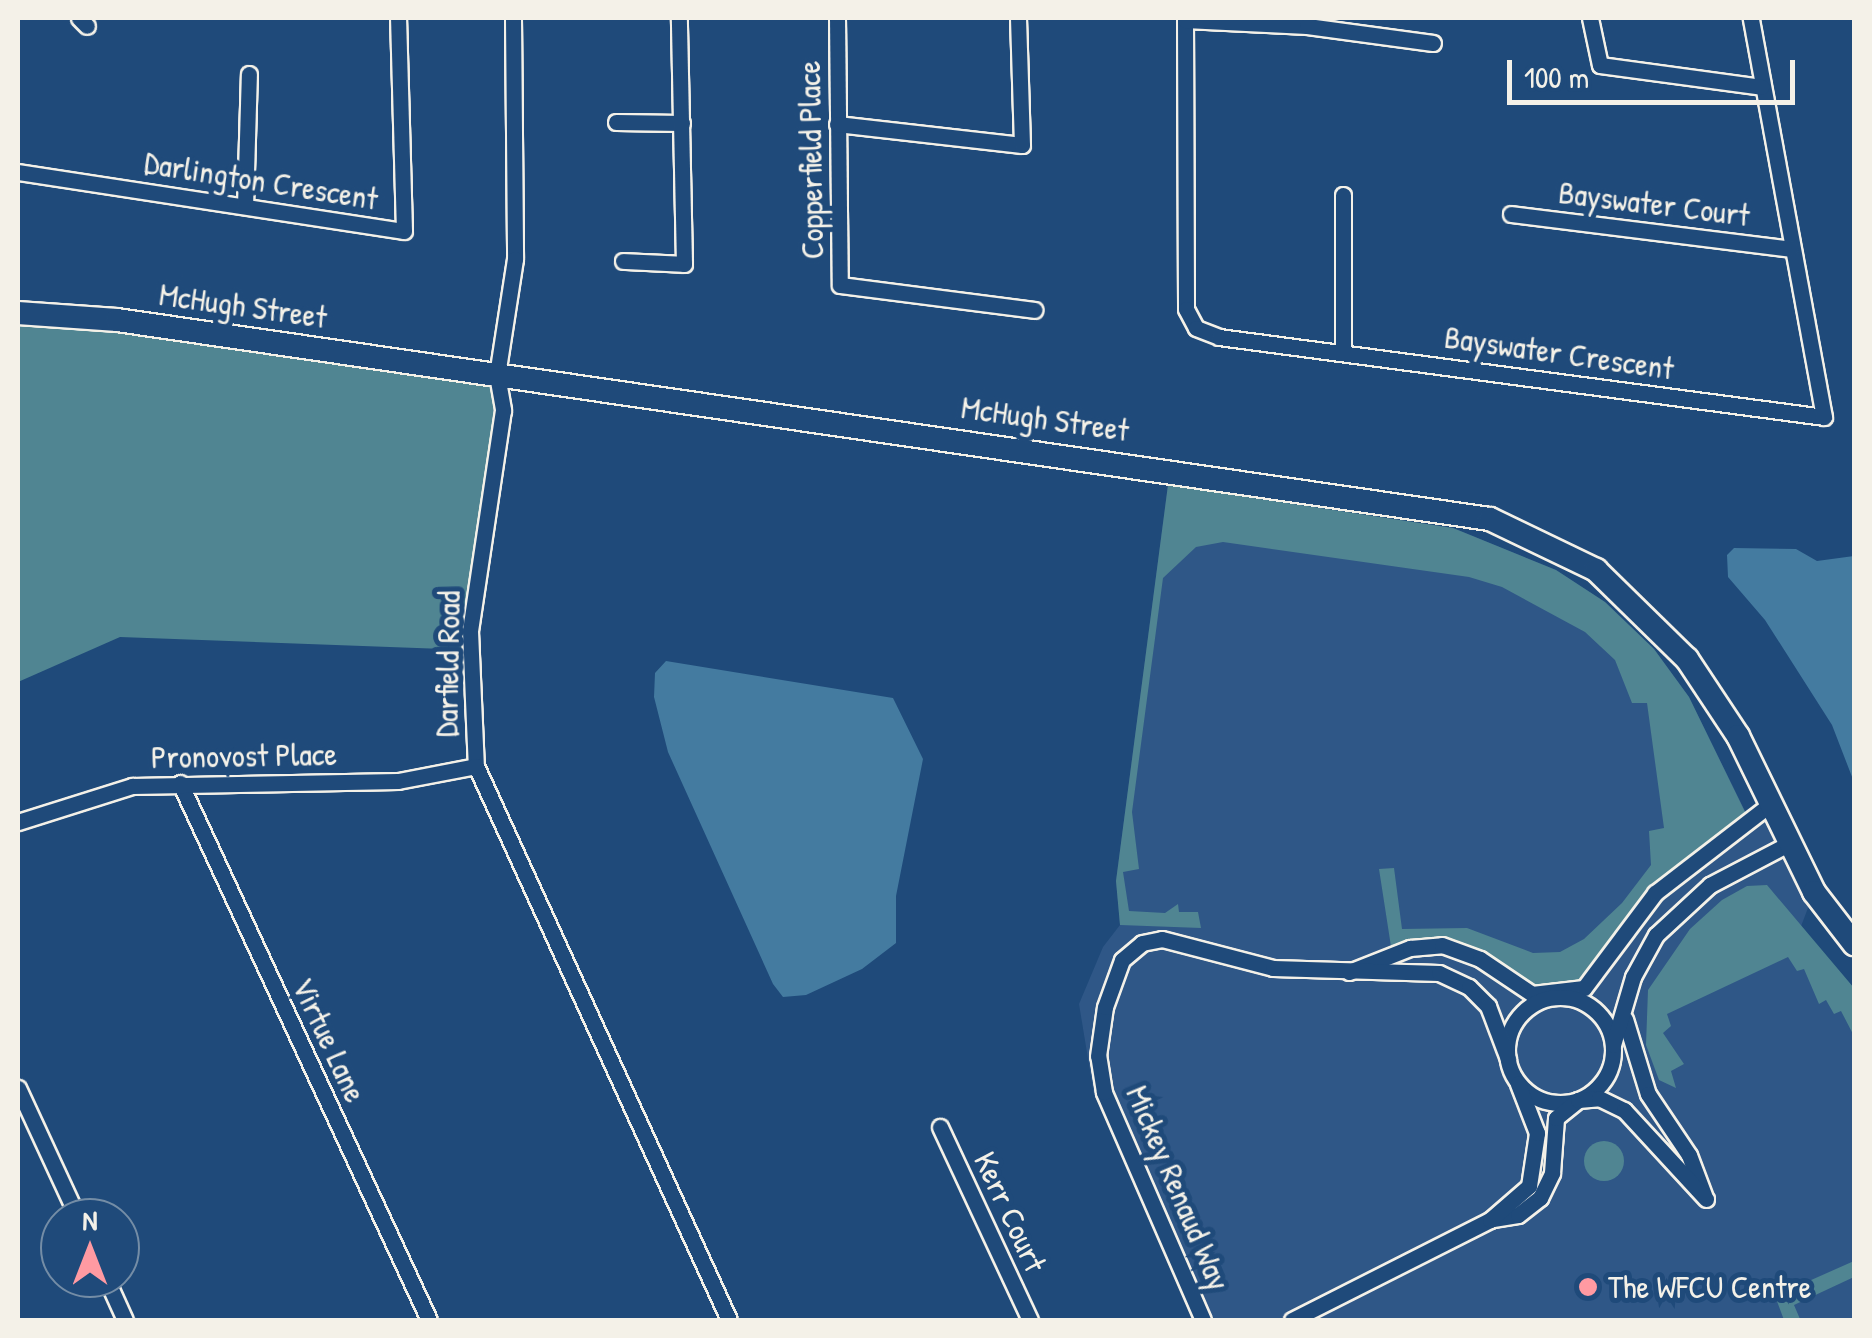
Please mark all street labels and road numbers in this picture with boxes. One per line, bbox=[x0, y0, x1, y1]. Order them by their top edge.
street label: Copperfield Place bbox=[790, 60, 832, 260]
street label: Darlington Crescent bbox=[142, 144, 380, 218]
street label: Bayswater Court bbox=[1556, 173, 1752, 235]
street label: McHugh Street bbox=[157, 275, 329, 337]
street label: Bayswater Crescent bbox=[1442, 318, 1676, 388]
street label: McHugh Street bbox=[959, 388, 1131, 450]
street label: Darfield Road bbox=[428, 590, 468, 738]
street label: Pronovost Place bbox=[151, 735, 337, 777]
street label: Virtue Lane bbox=[283, 972, 375, 1108]
street label: Mickey Renaud Way bbox=[1118, 1080, 1238, 1296]
street label: Kerr Court bbox=[966, 1146, 1054, 1278]

